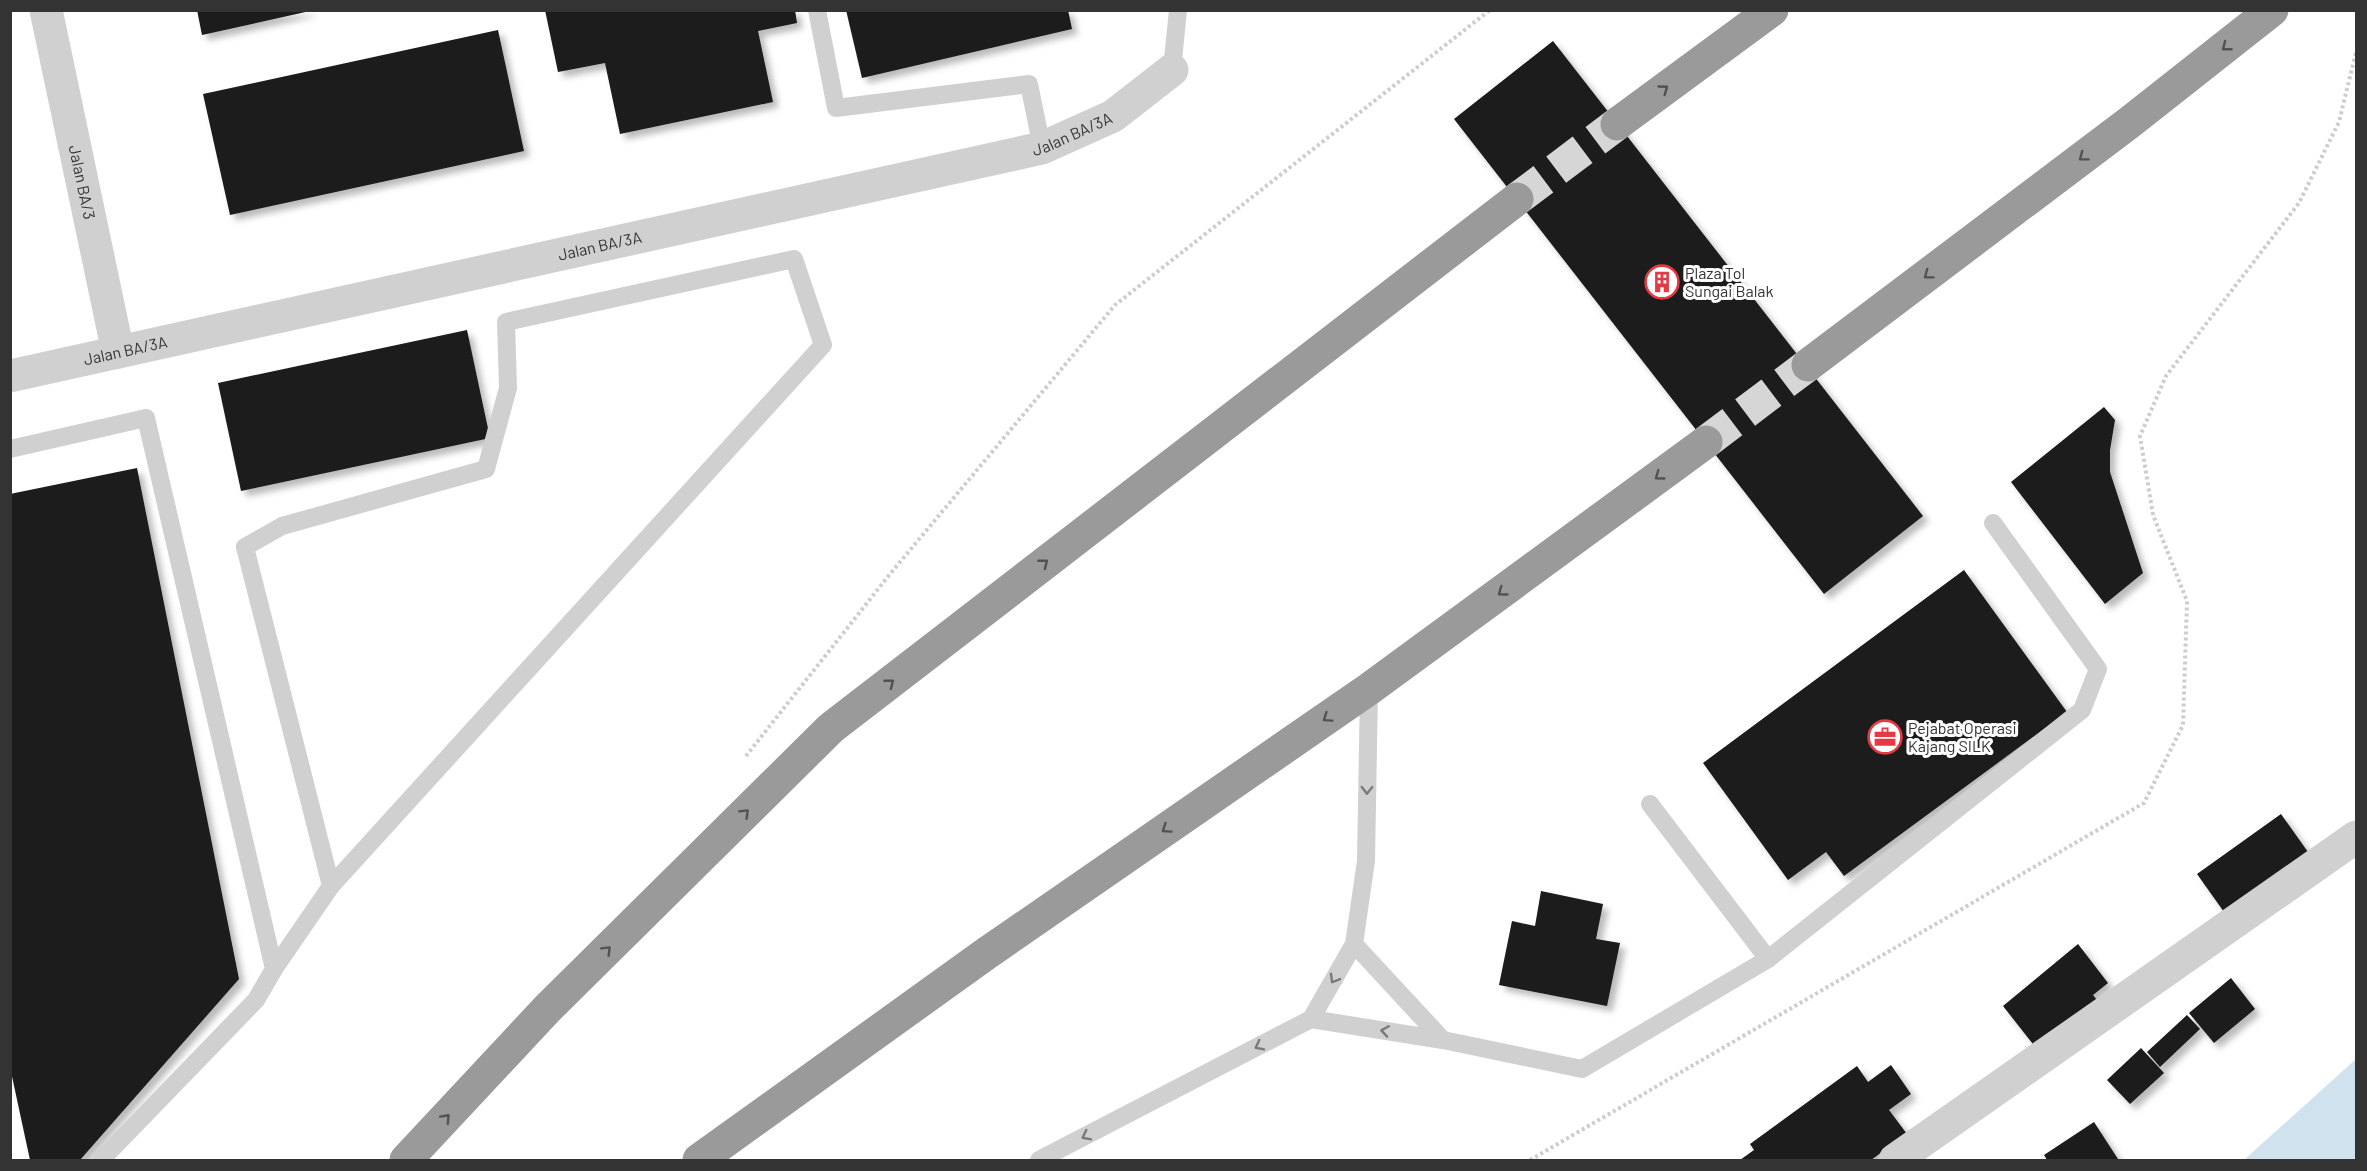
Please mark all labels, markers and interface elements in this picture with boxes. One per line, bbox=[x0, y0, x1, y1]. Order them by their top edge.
one-way arrow bbox=[2222, 39, 2233, 50]
one-way arrow bbox=[1658, 85, 1669, 96]
street label: Jalan BA/3A bbox=[1031, 108, 1115, 159]
street label: Jalan BA/3 bbox=[66, 143, 100, 221]
one-way arrow bbox=[2079, 150, 2090, 161]
street label: Jalan BA/3A bbox=[556, 227, 644, 264]
place label: Plaza Tol Sungai Balak bbox=[1685, 263, 1774, 300]
building icon: Plaza Tol Sungai Balak bbox=[1644, 264, 1680, 300]
one-way arrow bbox=[1923, 267, 1934, 278]
street label: Jalan BA/3A bbox=[81, 332, 169, 369]
one-way arrow bbox=[1654, 469, 1665, 480]
one-way arrow bbox=[1038, 560, 1049, 571]
one-way arrow bbox=[1497, 584, 1508, 595]
one-way arrow bbox=[883, 679, 894, 690]
one-way arrow bbox=[1322, 711, 1333, 722]
place label: Pejabat Operasi Kajang SILK bbox=[1908, 718, 2017, 755]
office icon: Pejabat Operasi Kajang SILK bbox=[1867, 719, 1903, 755]
one-way arrow bbox=[1361, 785, 1373, 794]
one-way arrow bbox=[738, 809, 749, 820]
one-way arrow bbox=[1162, 822, 1173, 833]
one-way arrow bbox=[600, 946, 610, 957]
one-way arrow bbox=[1330, 973, 1341, 983]
one-way arrow bbox=[1380, 1026, 1389, 1038]
one-way arrow bbox=[1254, 1039, 1265, 1051]
one-way arrow bbox=[438, 1114, 449, 1125]
one-way arrow bbox=[1081, 1129, 1092, 1141]

